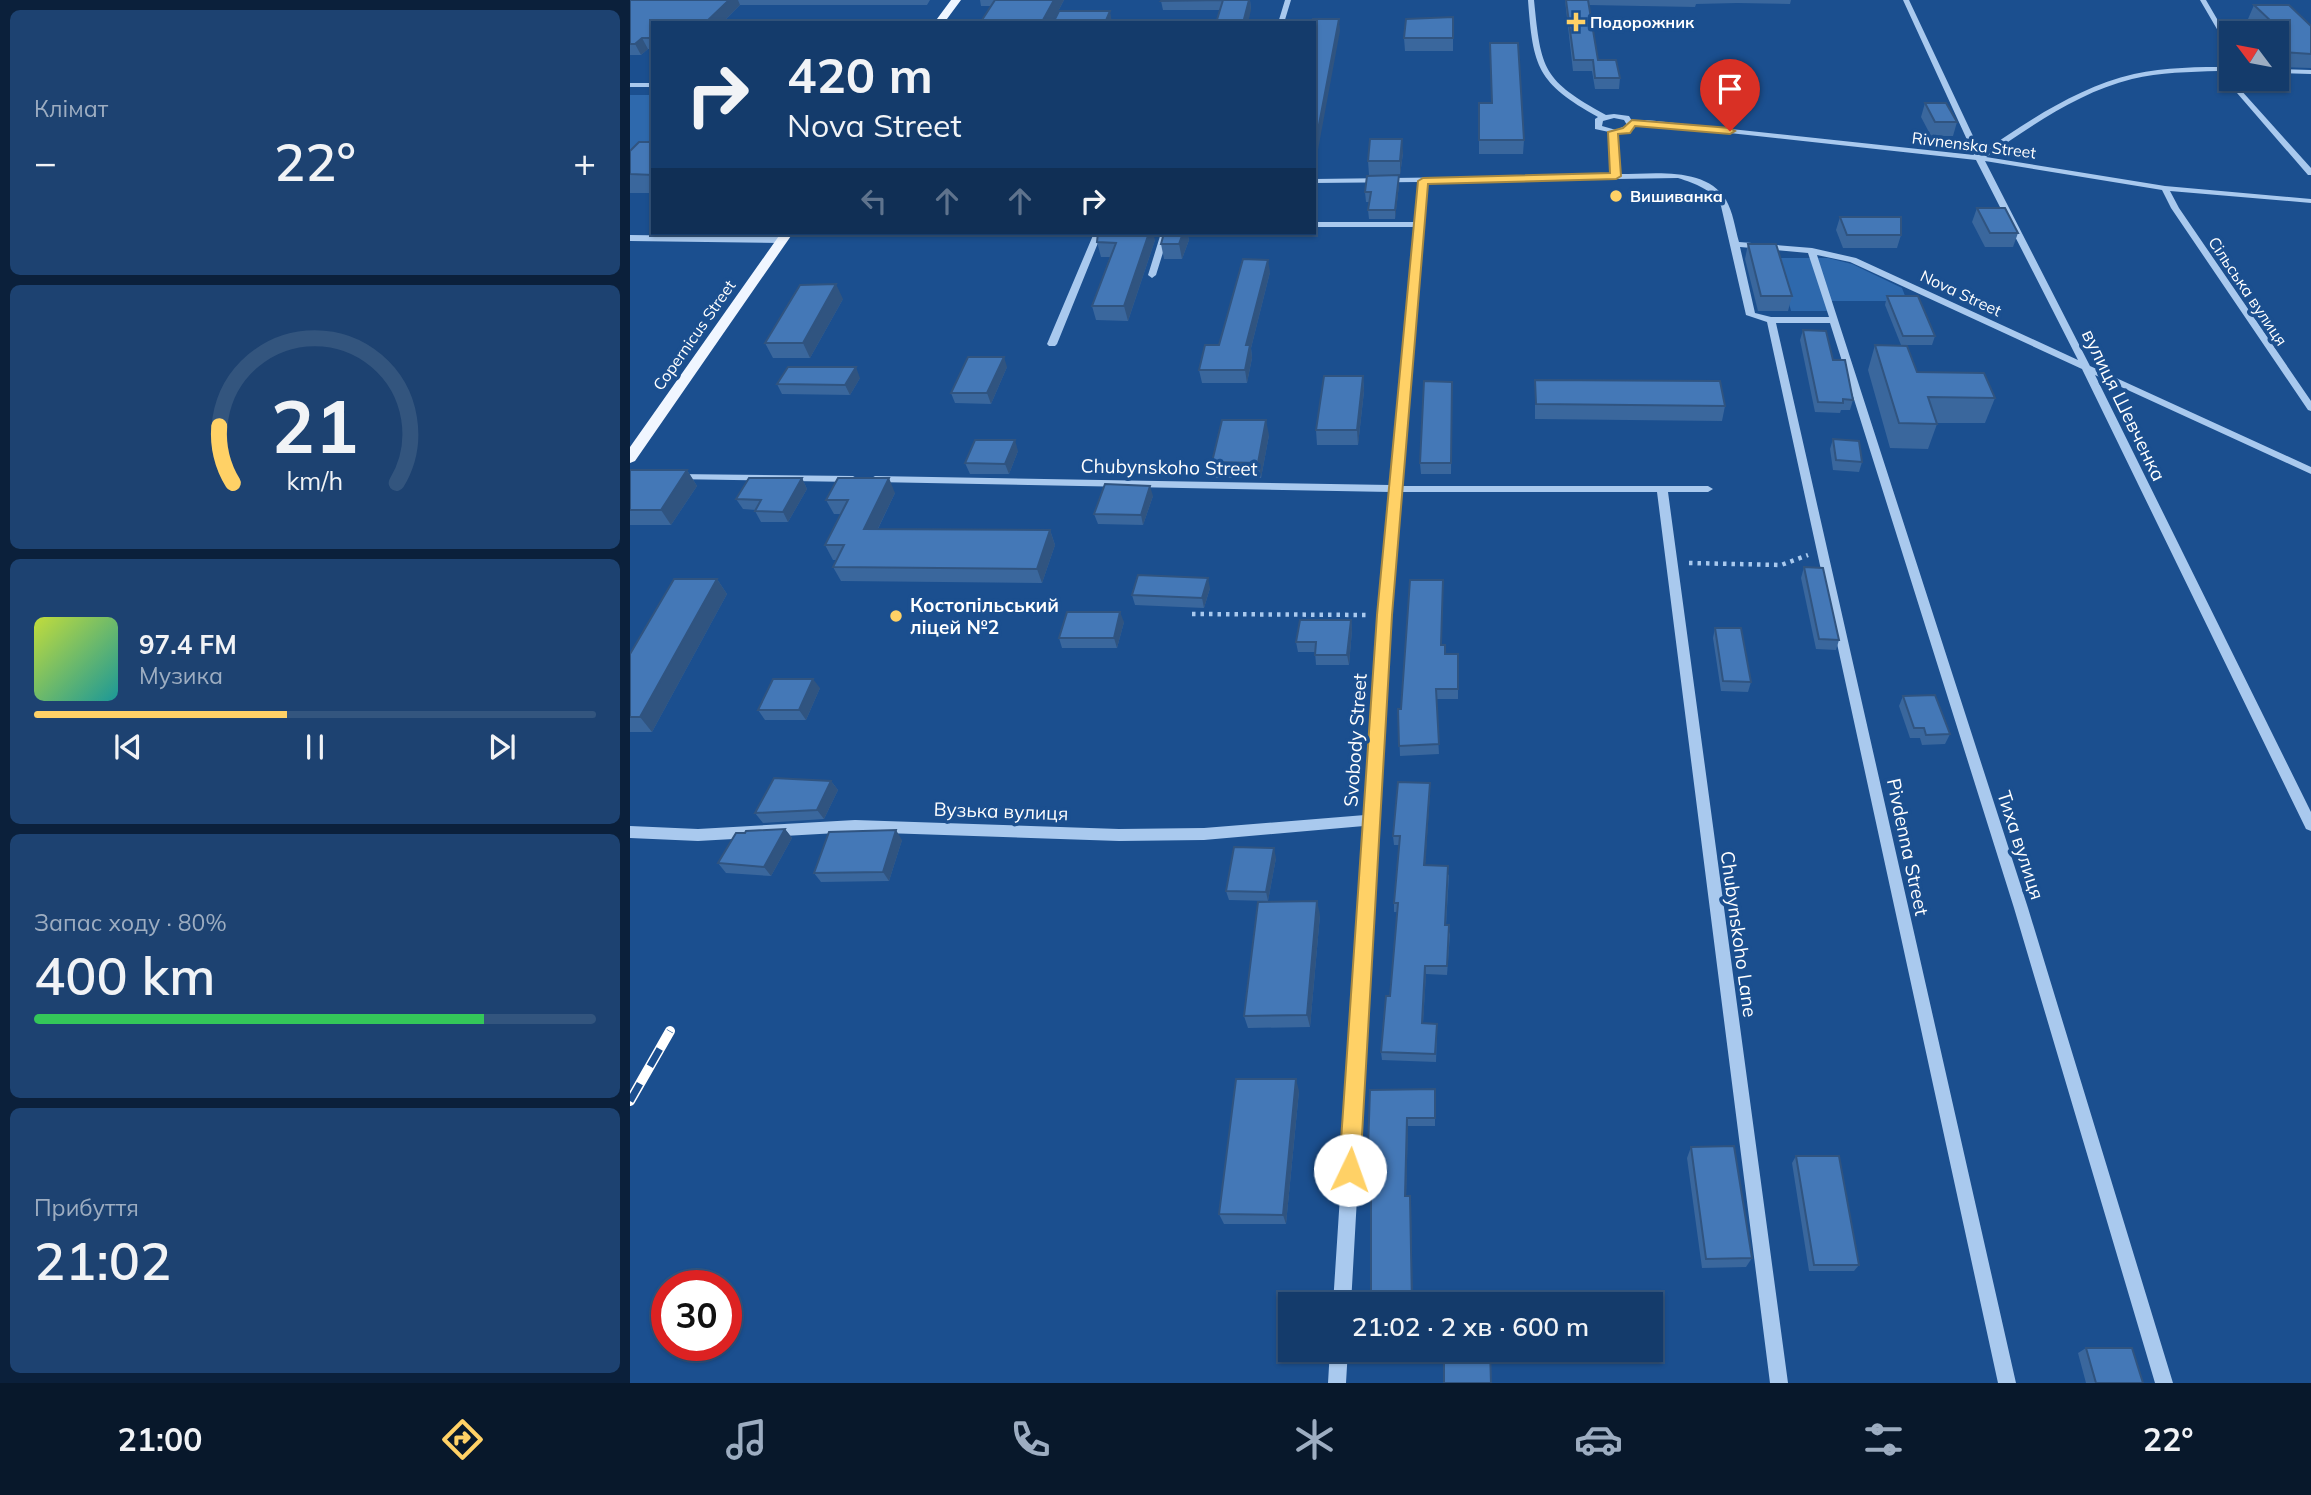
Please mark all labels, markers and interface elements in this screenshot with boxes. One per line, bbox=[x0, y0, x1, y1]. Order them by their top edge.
place label: Подорожник bbox=[1590, 12, 1695, 32]
marker: Подорожник bbox=[1568, 14, 1584, 30]
north arrow bbox=[2219, 21, 2289, 91]
map controls bbox=[2219, 21, 2289, 91]
text: 420 m bbox=[787, 44, 933, 105]
icon: right bbox=[672, 49, 763, 140]
pin bbox=[1700, 59, 1760, 131]
icon: arrive bbox=[1711, 70, 1749, 108]
text: Клімат bbox=[34, 94, 108, 123]
text: Nova Street bbox=[787, 105, 962, 145]
street label: Rivnenska Street bbox=[1911, 127, 2038, 163]
text: 22° bbox=[274, 129, 356, 194]
text: − bbox=[34, 138, 57, 186]
text: + bbox=[573, 138, 596, 186]
icon: left bbox=[855, 182, 893, 220]
icon: ahead bbox=[928, 182, 966, 220]
icon: ahead bbox=[1001, 182, 1039, 220]
icon: right bbox=[1074, 182, 1112, 220]
place label: Вишиванка bbox=[1630, 186, 1723, 206]
marker: Вишиванка bbox=[1608, 188, 1624, 204]
street label: Сільська вулиця bbox=[2204, 233, 2292, 349]
street label: Nova Street bbox=[1917, 265, 2005, 321]
street label: Copernicus Street bbox=[648, 276, 740, 394]
street label: вулиця Шевченка bbox=[2077, 325, 2171, 485]
text: 21 bbox=[271, 380, 359, 471]
street label: Chubynskoho Street bbox=[1080, 453, 1258, 481]
text: km/h bbox=[287, 465, 343, 496]
place label: Костопільський ліцей №2 bbox=[910, 593, 1059, 639]
marker: Костопільський ліцей №2 bbox=[888, 608, 904, 624]
text: 97.4 FM bbox=[139, 628, 237, 661]
text: Музика bbox=[139, 661, 223, 690]
street label: Svobody Street bbox=[1338, 672, 1372, 808]
icon: previous bbox=[109, 728, 147, 766]
icon: pause bbox=[296, 728, 334, 766]
icon: next bbox=[483, 728, 521, 766]
street label: Pivdenna Street bbox=[1882, 776, 1934, 918]
street label: Тиха вулиця bbox=[1992, 788, 2050, 902]
street label: Вузька вулиця bbox=[933, 797, 1069, 825]
street label: Chubynskoho Lane bbox=[1715, 849, 1763, 1019]
text: Запас ходу · 80% bbox=[34, 908, 227, 937]
text: 400 km bbox=[34, 943, 215, 1008]
position arrow bbox=[1313, 1133, 1387, 1207]
text: Прибуття bbox=[34, 1193, 139, 1222]
text: 21:02 bbox=[34, 1228, 171, 1293]
speed limit sign: 30 bbox=[651, 1270, 742, 1361]
text: 21:02 · 2 хв · 600 m bbox=[1352, 1310, 1589, 1343]
icon: directions bbox=[438, 1415, 487, 1464]
icon: music bbox=[722, 1415, 771, 1464]
icon: phone bbox=[1006, 1415, 1055, 1464]
icon: climate bbox=[1290, 1415, 1339, 1464]
icon: car bbox=[1574, 1415, 1623, 1464]
icon: filters bbox=[1859, 1415, 1908, 1464]
text: 21:00 bbox=[118, 1419, 202, 1459]
text: 22° bbox=[2143, 1419, 2193, 1459]

